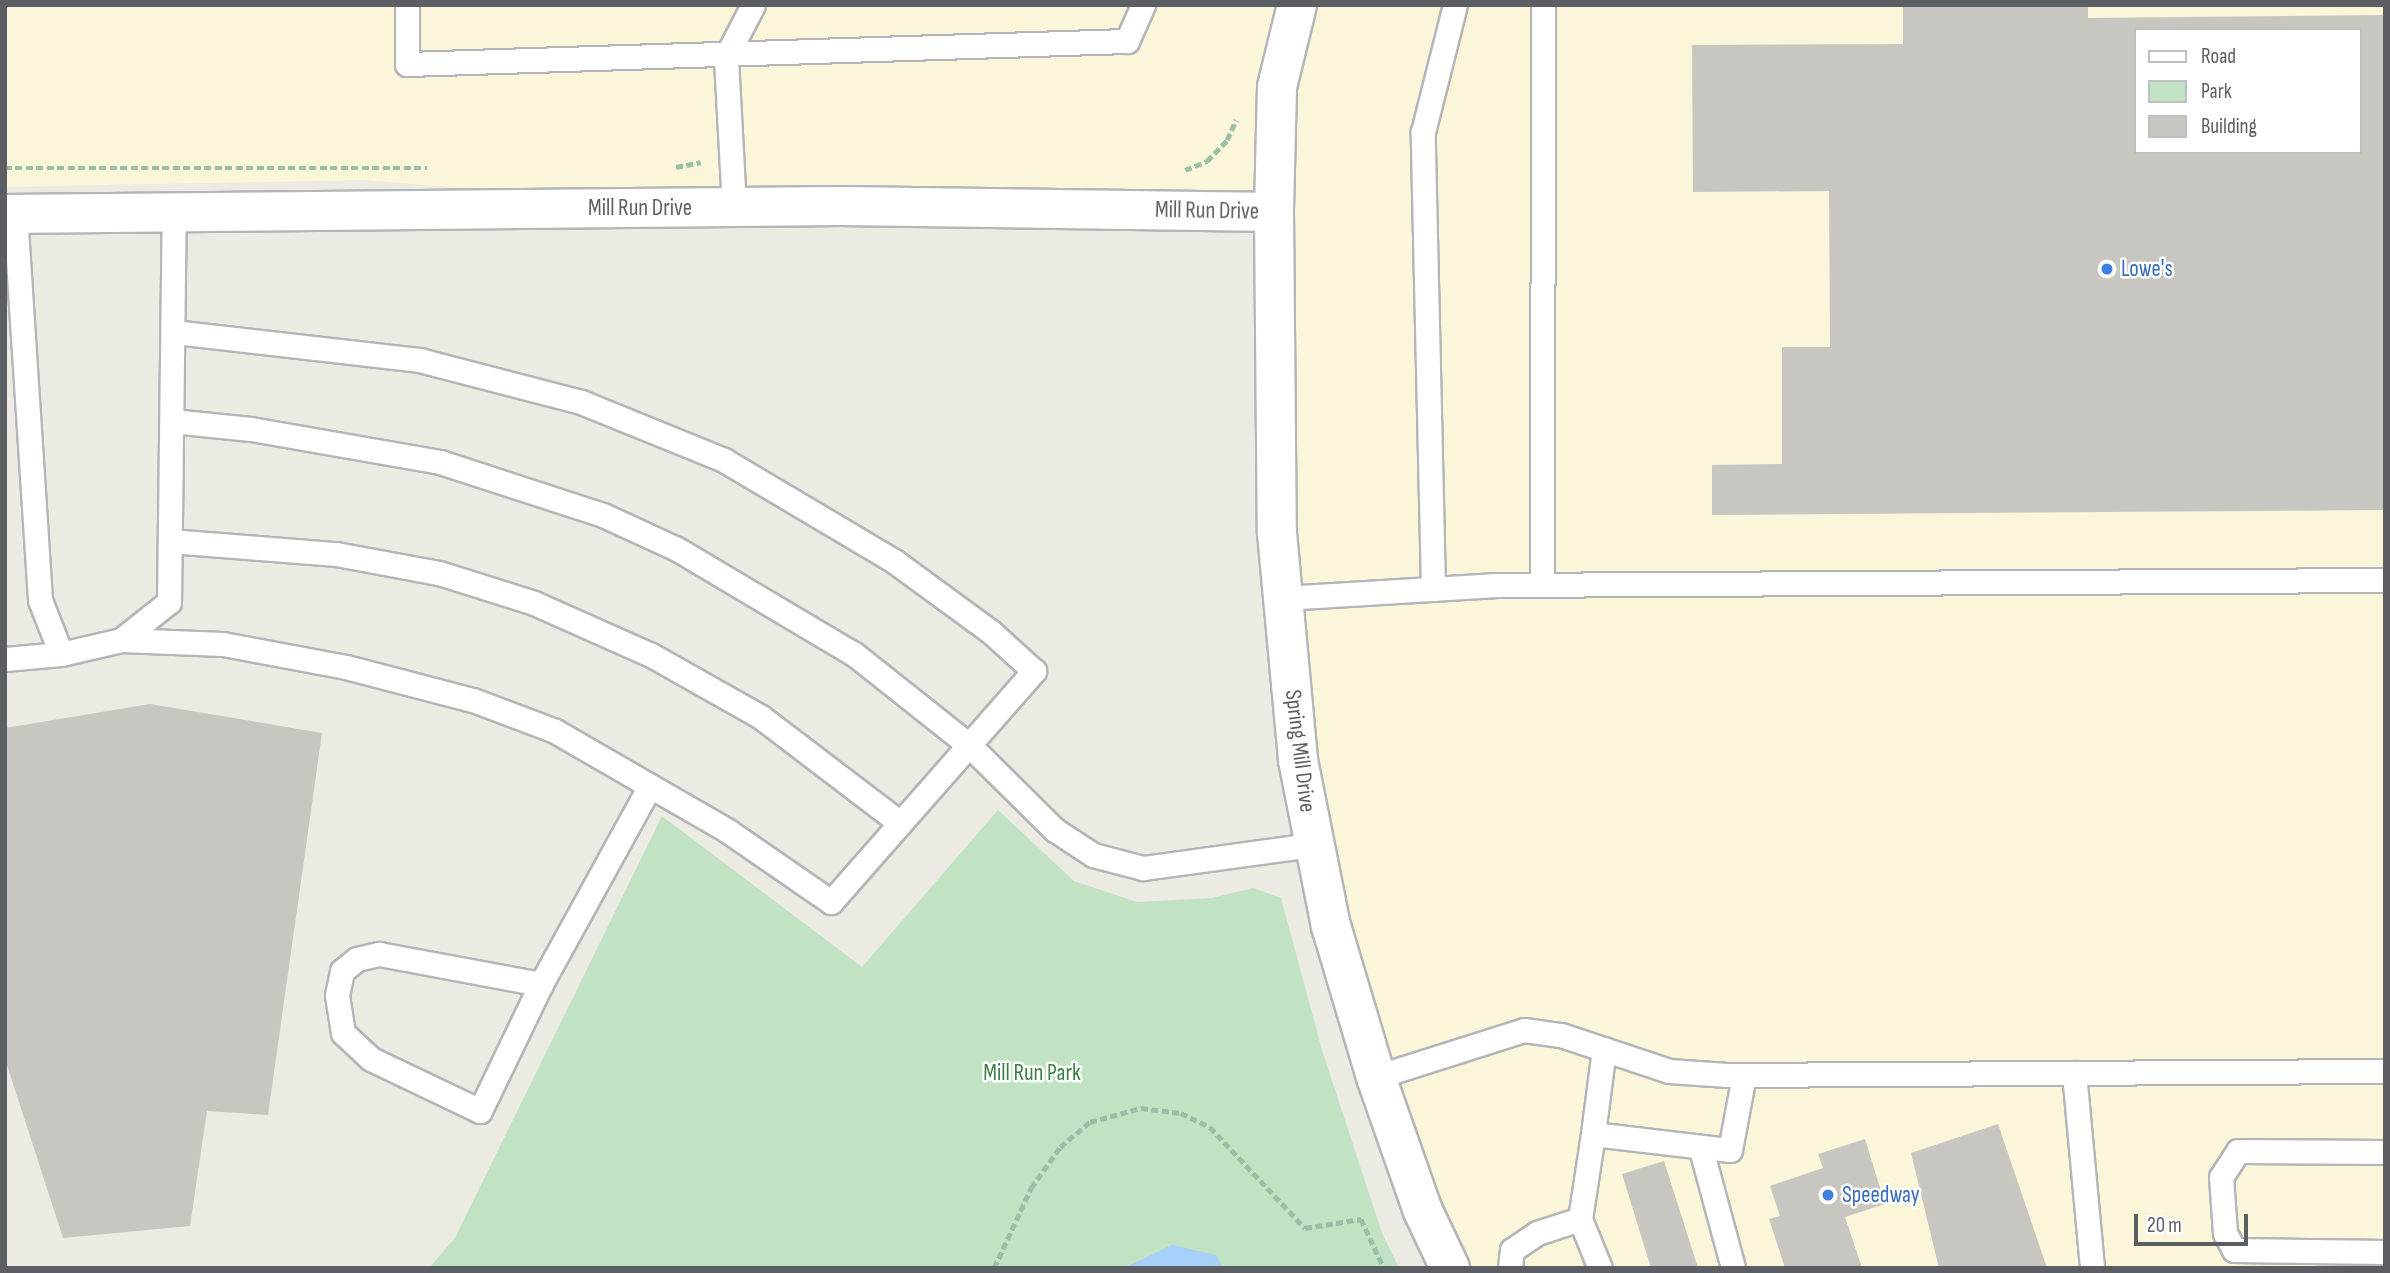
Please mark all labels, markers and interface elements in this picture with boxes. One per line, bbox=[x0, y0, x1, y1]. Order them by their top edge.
legend bbox=[2134, 28, 2362, 154]
text: Road bbox=[2201, 44, 2236, 69]
text: Park bbox=[2201, 79, 2232, 104]
text: Building bbox=[2201, 114, 2257, 139]
street label: Mill Run Drive bbox=[588, 194, 692, 222]
street label: Mill Run Drive bbox=[1155, 196, 1259, 226]
place label: Lowe's bbox=[2121, 255, 2173, 283]
marker: Lowe's bbox=[2099, 261, 2115, 277]
street label: Spring Mill Drive bbox=[1279, 688, 1321, 814]
park label: Mill Run Park bbox=[983, 1059, 1081, 1087]
place label: Speedway bbox=[1842, 1181, 1920, 1209]
marker: Speedway bbox=[1820, 1187, 1836, 1203]
scale bar bbox=[2138, 1200, 2252, 1244]
text: 20 m bbox=[2147, 1213, 2182, 1238]

